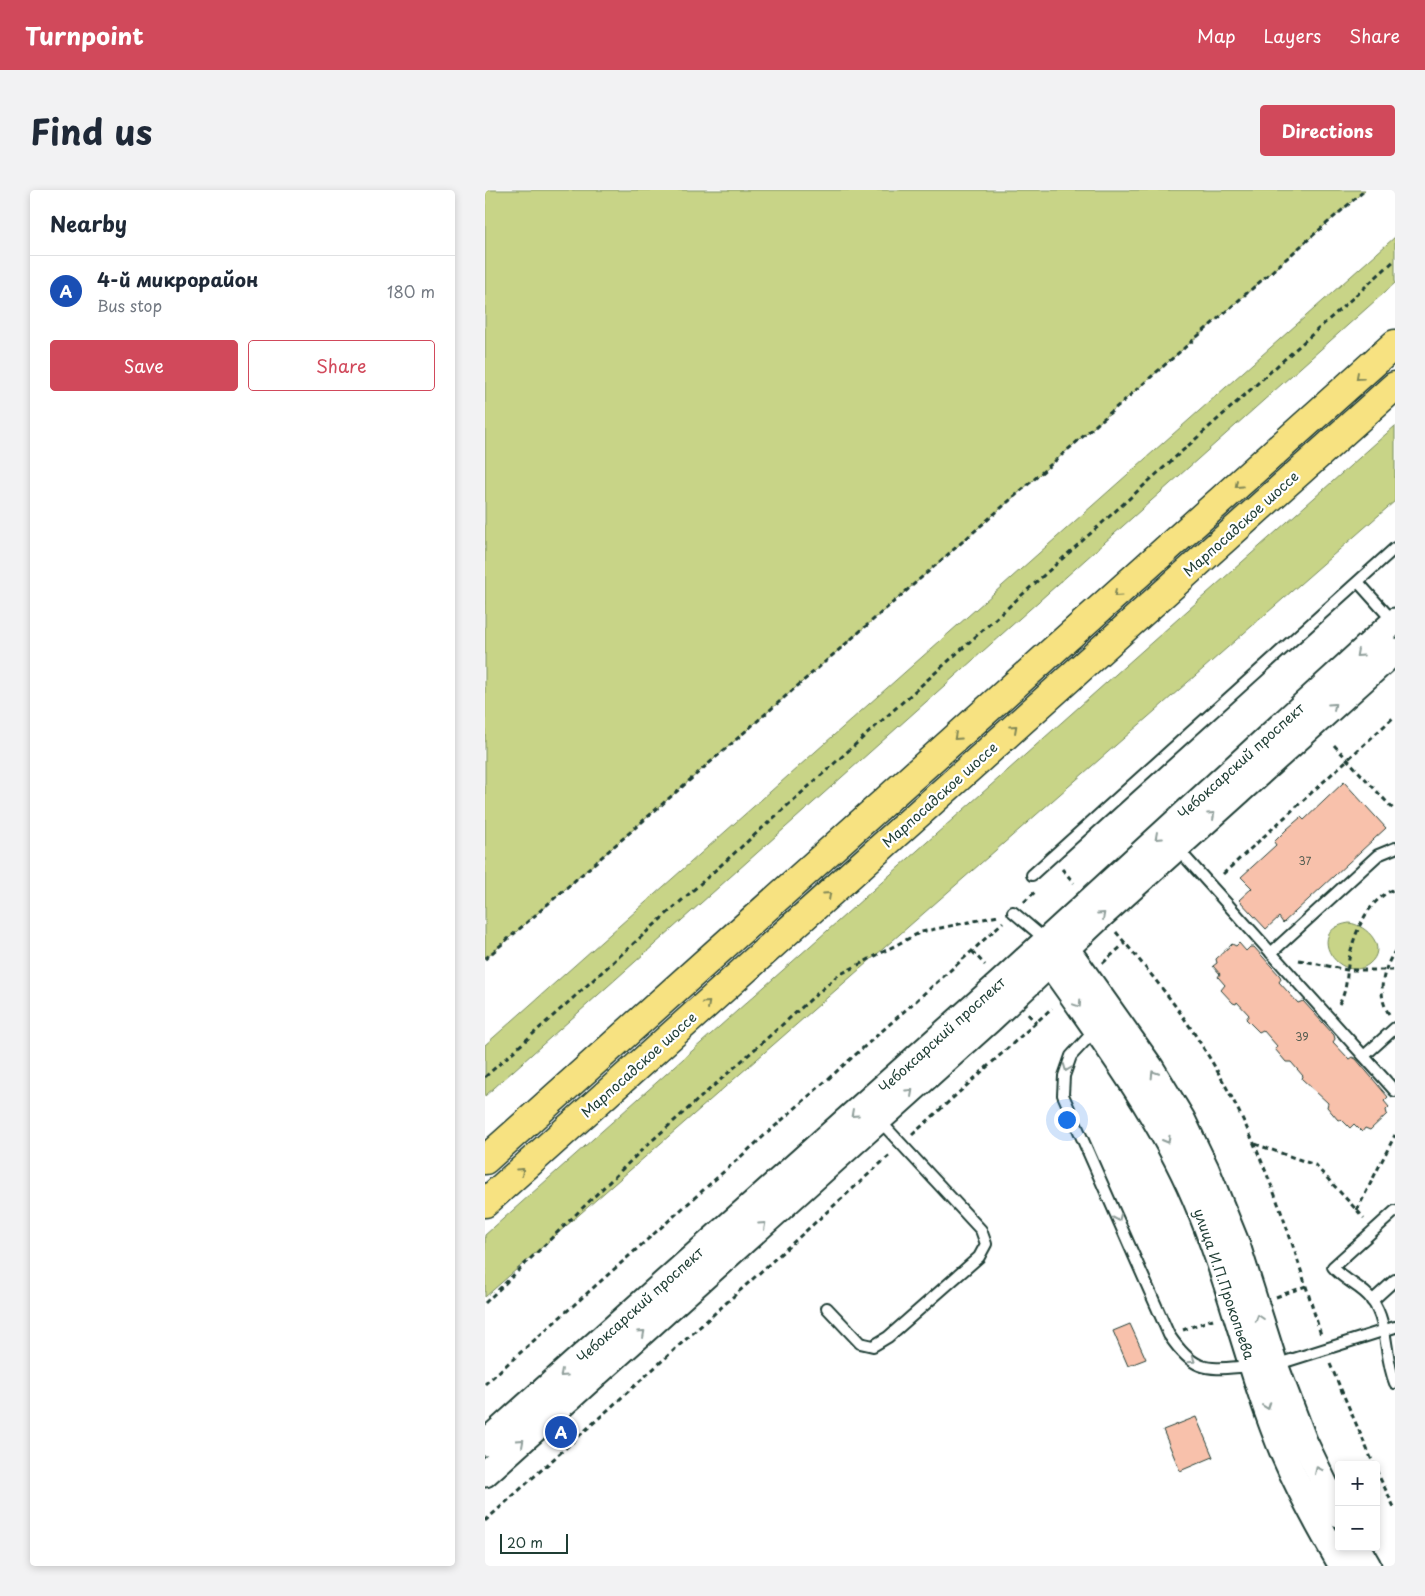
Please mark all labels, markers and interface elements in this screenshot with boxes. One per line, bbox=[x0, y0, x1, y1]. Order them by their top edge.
text: Turnpoint bbox=[25, 17, 144, 53]
text: Map bbox=[1197, 22, 1236, 49]
text: Layers bbox=[1264, 22, 1321, 49]
text: Share bbox=[1349, 22, 1400, 49]
text: Find us bbox=[30, 104, 152, 157]
button: Directions bbox=[1260, 105, 1395, 156]
text: Nearby bbox=[50, 207, 127, 239]
text: 4-й микрорайон bbox=[97, 265, 258, 293]
text: A bbox=[60, 279, 72, 303]
text: 180 m bbox=[387, 279, 435, 303]
text: Bus stop bbox=[97, 293, 162, 317]
button: Save bbox=[50, 340, 238, 391]
button: Share bbox=[248, 340, 435, 391]
one-way arrow bbox=[1355, 371, 1364, 380]
street label: Марпосадское шоссе bbox=[1178, 466, 1303, 581]
one-way arrow bbox=[1234, 480, 1243, 489]
one-way arrow bbox=[1113, 588, 1122, 597]
one-way arrow bbox=[1355, 648, 1364, 657]
street label: Чебоксарский проспект bbox=[1173, 698, 1309, 823]
one-way arrow bbox=[1328, 703, 1337, 712]
one-way arrow bbox=[1009, 725, 1018, 734]
one-way arrow bbox=[953, 732, 962, 741]
street label: Марпосадское шоссе bbox=[877, 737, 1002, 852]
one-way arrow bbox=[1207, 812, 1216, 821]
one-way arrow bbox=[1155, 831, 1164, 840]
house number: 37 bbox=[1299, 852, 1312, 869]
one-way arrow bbox=[823, 892, 832, 901]
one-way arrow bbox=[1096, 912, 1105, 921]
street label: Чебоксарский проспект bbox=[874, 972, 1010, 1097]
one-way arrow bbox=[1072, 998, 1081, 1008]
one-way arrow bbox=[702, 1000, 711, 1009]
street label: Марпосадское шоссе bbox=[576, 1007, 701, 1122]
house number: 39 bbox=[1295, 1028, 1309, 1045]
one-way arrow bbox=[1063, 1063, 1073, 1072]
one-way arrow bbox=[1151, 1070, 1160, 1079]
one-way arrow bbox=[904, 1089, 913, 1098]
your location bbox=[1054, 1107, 1080, 1133]
one-way arrow bbox=[850, 1108, 859, 1117]
one-way arrow bbox=[1160, 1134, 1170, 1143]
one-way arrow bbox=[516, 1168, 525, 1177]
street label: улица И.П.Прокопьева bbox=[1189, 1205, 1260, 1362]
one-way arrow bbox=[1111, 1213, 1122, 1222]
one-way arrow bbox=[758, 1221, 767, 1230]
street label: Чебоксарский проспект bbox=[572, 1242, 708, 1367]
one-way arrow bbox=[1255, 1315, 1265, 1323]
one-way arrow bbox=[637, 1330, 646, 1339]
one-way arrow bbox=[1187, 1354, 1196, 1364]
one-way arrow bbox=[559, 1368, 568, 1377]
one-way arrow bbox=[1261, 1401, 1271, 1410]
pin: A bbox=[545, 1413, 577, 1451]
one-way arrow bbox=[516, 1439, 525, 1448]
map controls bbox=[1335, 1461, 1380, 1551]
button: + bbox=[1335, 1461, 1380, 1506]
one-way arrow bbox=[1314, 1466, 1324, 1475]
button: − bbox=[1335, 1506, 1380, 1551]
scale bar bbox=[500, 1531, 567, 1554]
text: 20 m bbox=[507, 1532, 543, 1553]

